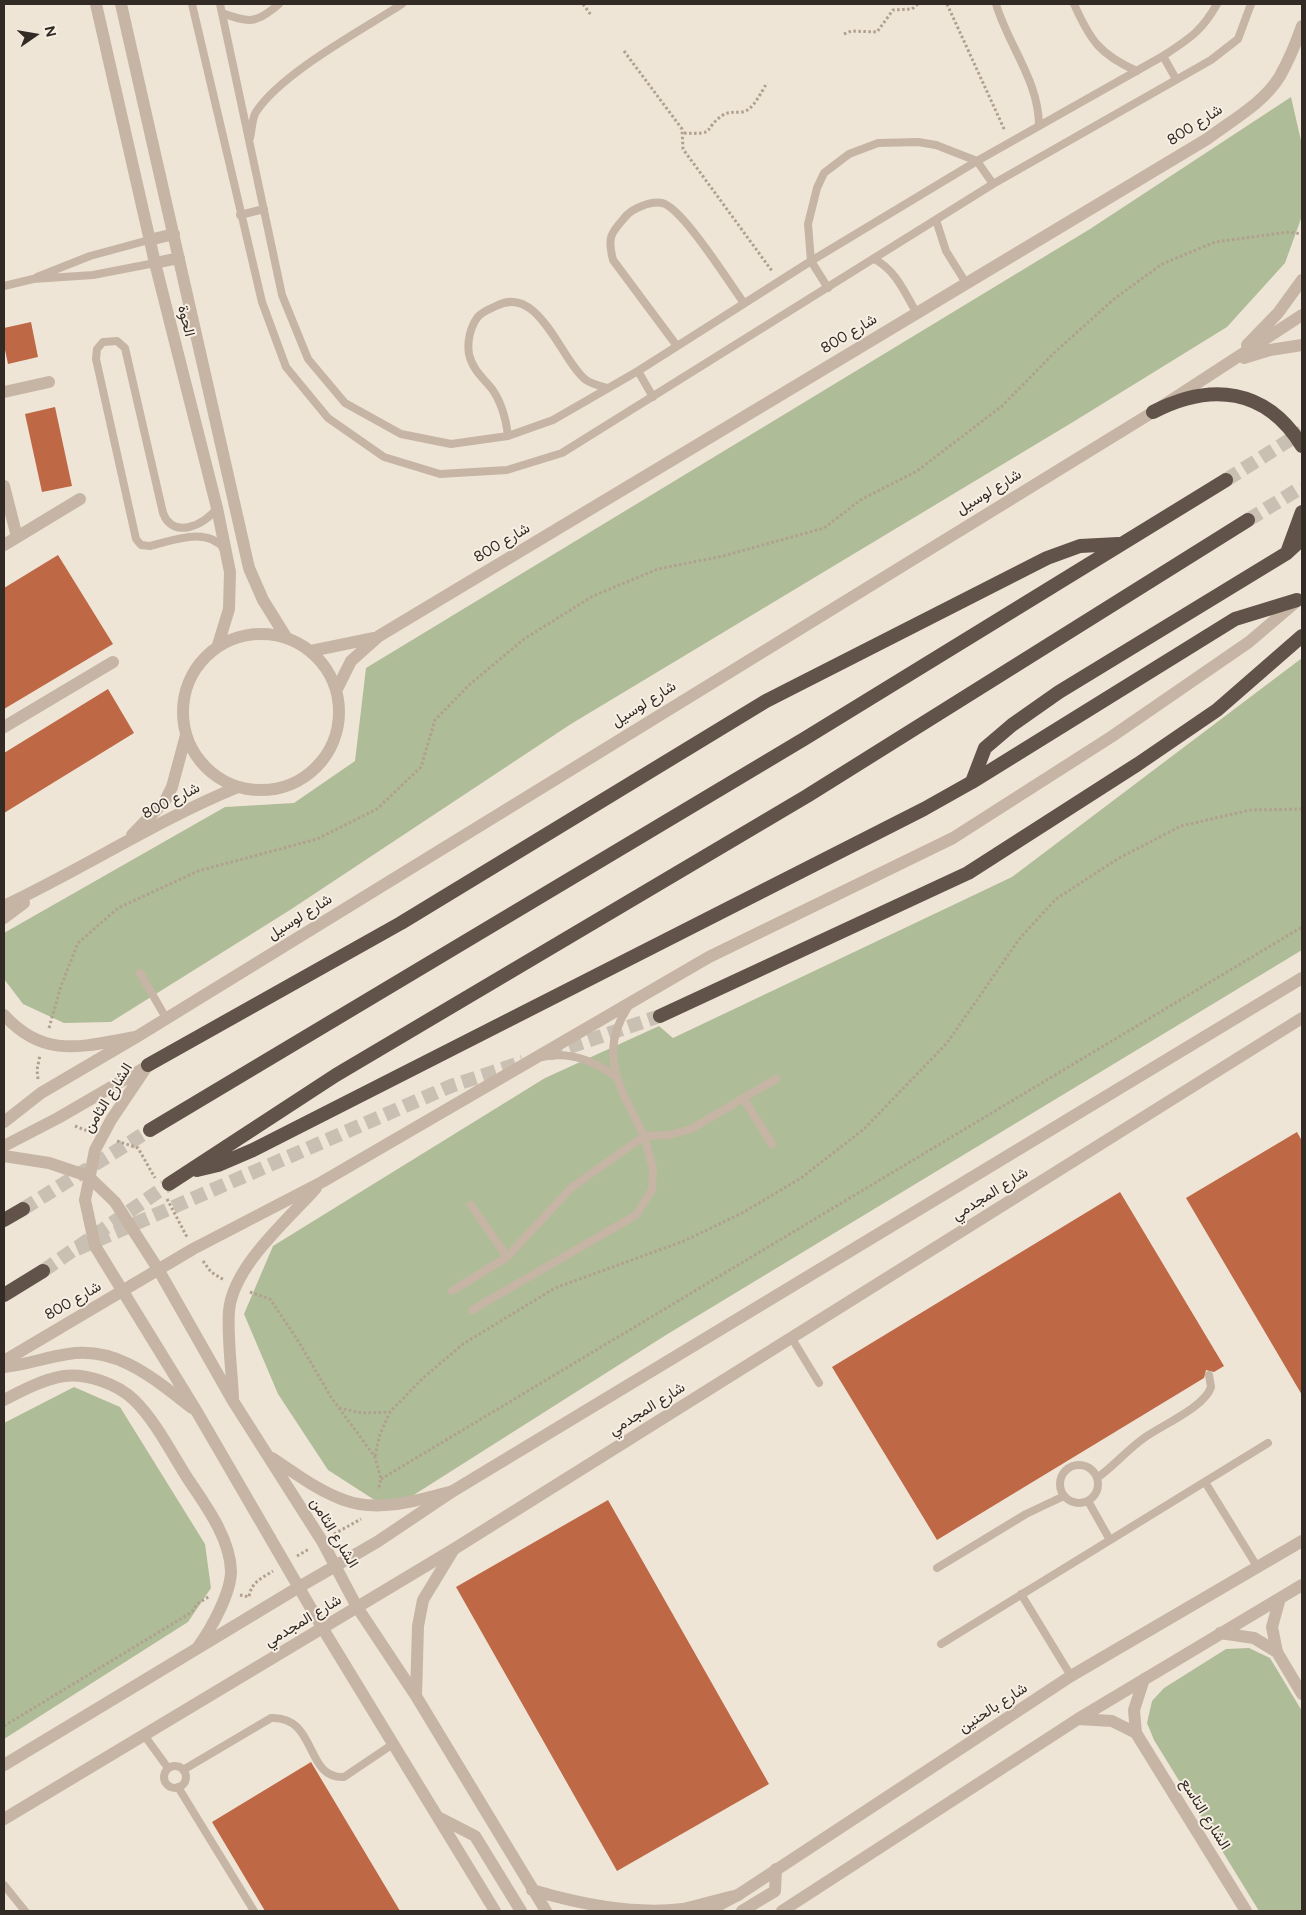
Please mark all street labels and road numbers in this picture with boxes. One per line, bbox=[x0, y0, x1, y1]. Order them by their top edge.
street label: شارع 800 bbox=[1164, 100, 1226, 150]
street label: الحوة bbox=[173, 303, 199, 339]
street label: شارع 800 bbox=[818, 310, 880, 358]
street label: شارع لوسيل bbox=[953, 466, 1025, 518]
street label: شارع 800 bbox=[471, 519, 533, 567]
street label: شارع لوسيل bbox=[608, 677, 680, 731]
street label: شارع 800 bbox=[139, 779, 203, 823]
street label: شارع لوسيل bbox=[264, 890, 336, 944]
street label: الشارع الثامن bbox=[79, 1060, 137, 1136]
street label: شارع المجدمي bbox=[949, 1163, 1031, 1225]
street label: شارع 800 bbox=[42, 1278, 104, 1324]
street label: شارع المجدمي bbox=[606, 1378, 688, 1440]
street label: الشارع الثامن bbox=[306, 1495, 362, 1571]
street label: شارع المجدمي bbox=[261, 1591, 345, 1651]
street label: شارع بالحنين bbox=[955, 1679, 1031, 1737]
street label: الشارع التاسع bbox=[1176, 1775, 1234, 1853]

